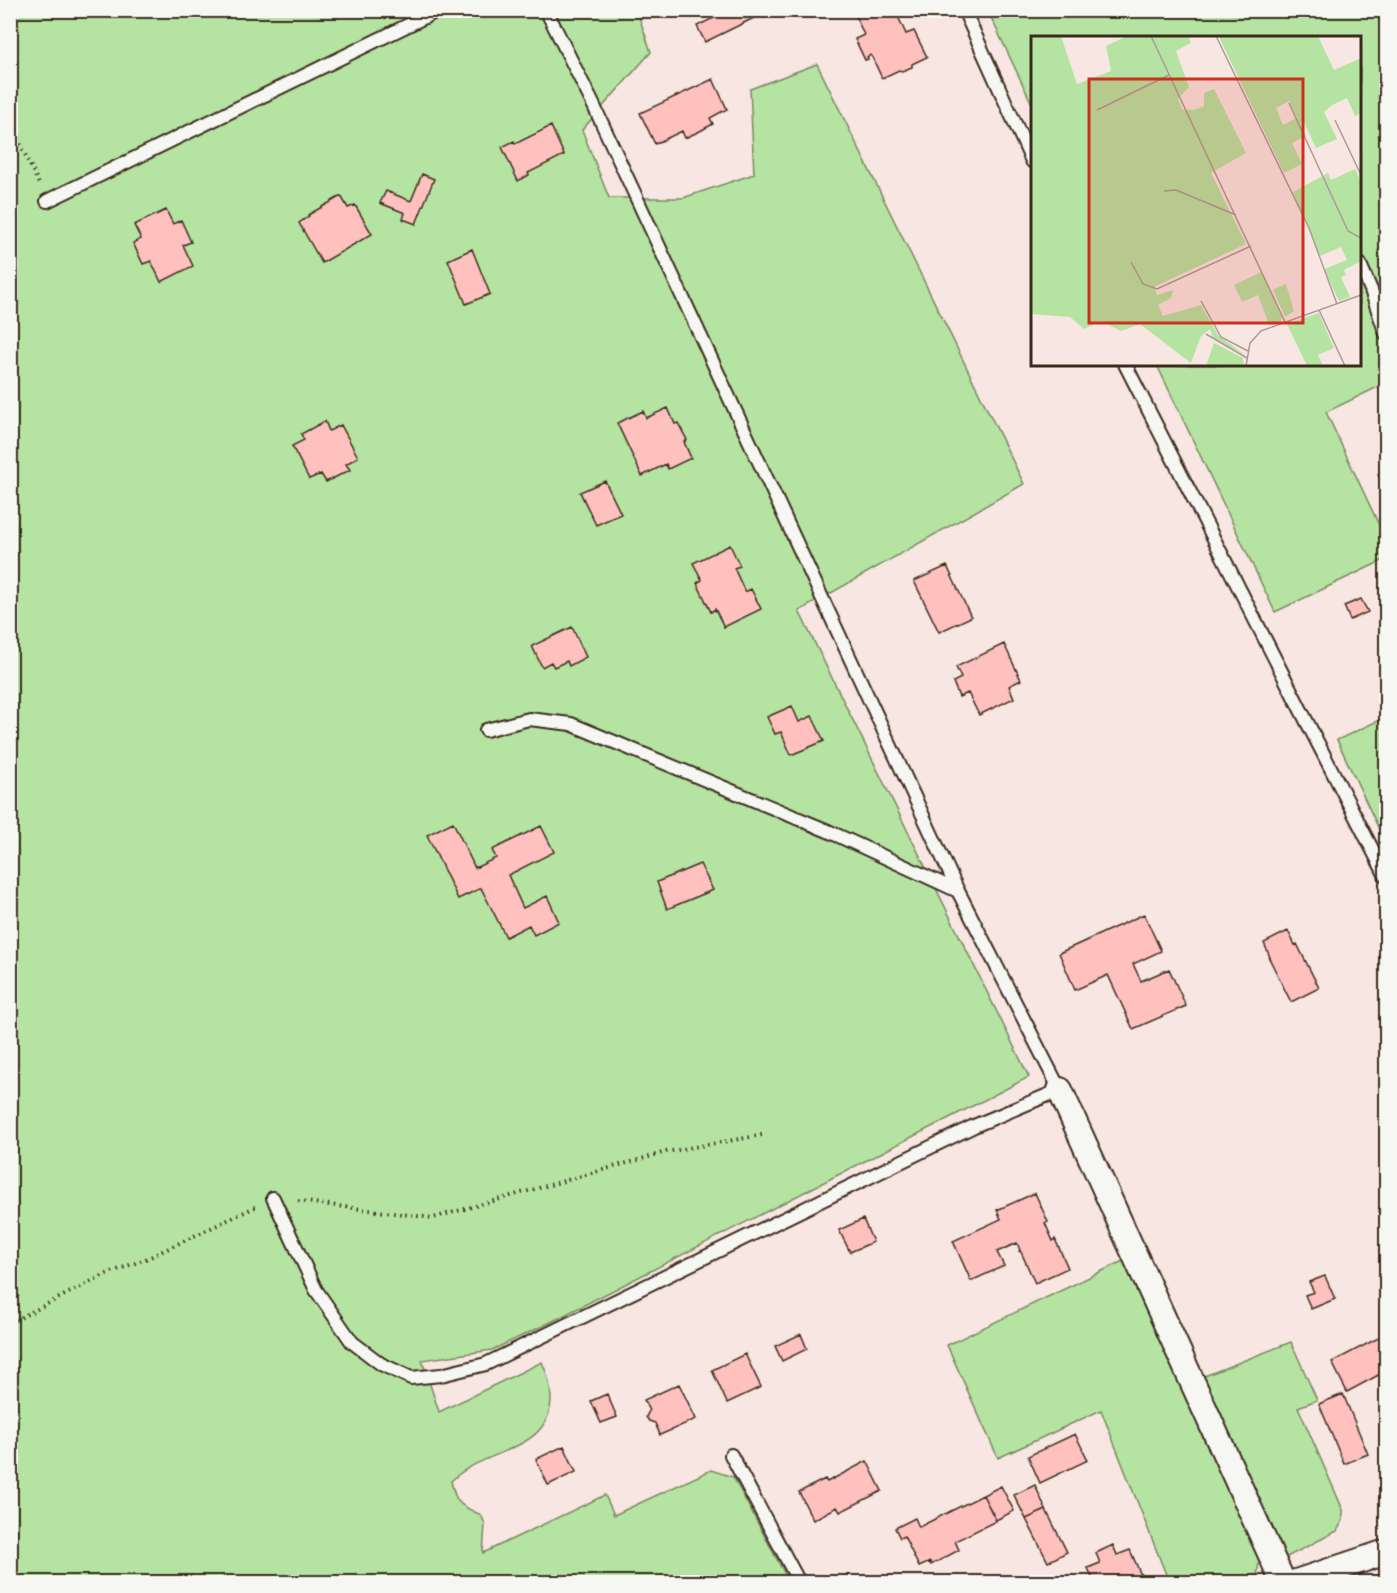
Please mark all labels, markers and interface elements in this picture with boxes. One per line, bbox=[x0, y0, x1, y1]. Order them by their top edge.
inset map bbox=[1031, 36, 1361, 366]

